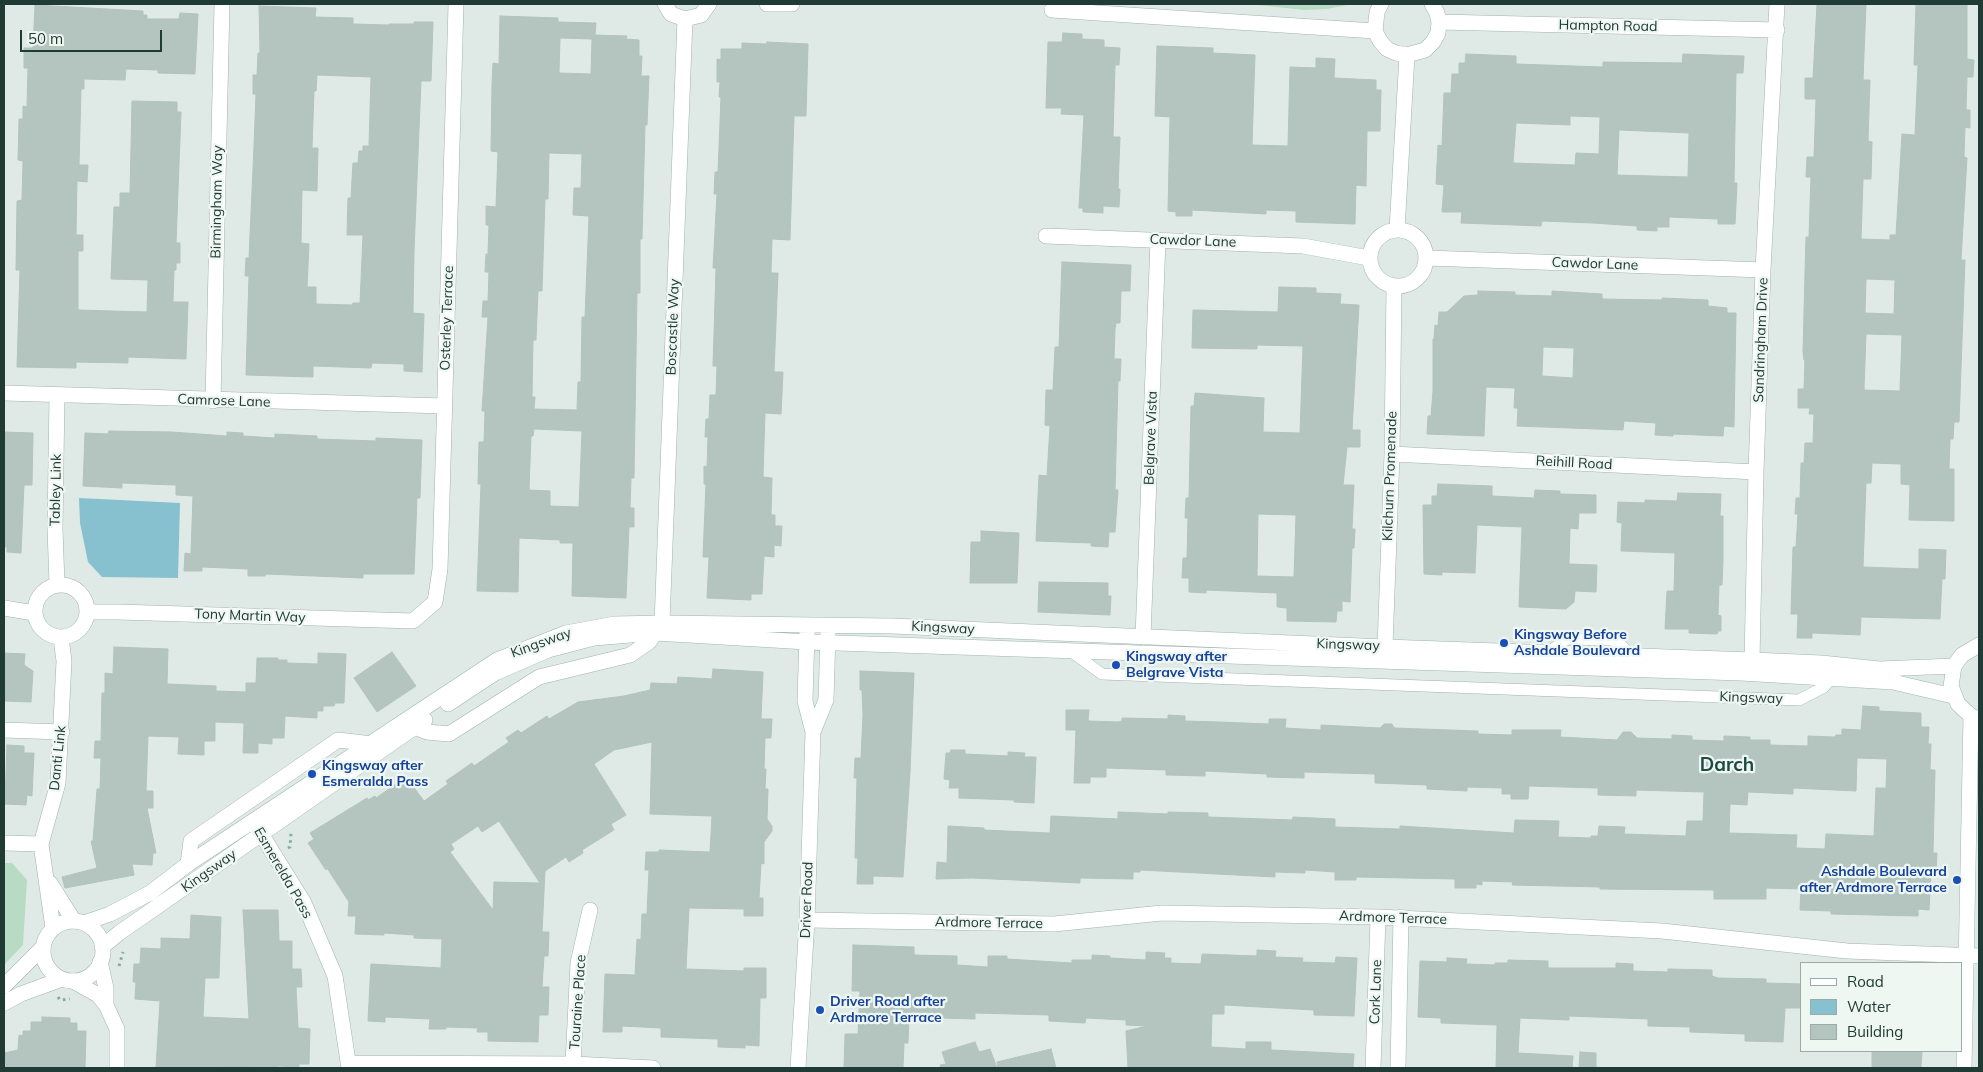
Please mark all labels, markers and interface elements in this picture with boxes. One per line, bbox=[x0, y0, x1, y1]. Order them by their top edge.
street label: Hampton Road bbox=[1558, 17, 1658, 35]
scale bar bbox=[22, 20, 165, 52]
text: 50 m bbox=[28, 29, 63, 48]
street label: Birmingham Way bbox=[208, 145, 226, 259]
street label: Cawdor Lane bbox=[1149, 231, 1237, 251]
street label: Cawdor Lane bbox=[1551, 254, 1639, 274]
street label: Osterley Terrace bbox=[437, 265, 457, 371]
street label: Sandringham Drive bbox=[1750, 277, 1772, 403]
street label: Boscastle Way bbox=[663, 278, 683, 376]
street label: Camrose Lane bbox=[177, 391, 271, 411]
street label: Belgrave Vista bbox=[1141, 391, 1161, 485]
street label: Kilchurn Promenade bbox=[1379, 411, 1401, 541]
street label: Reihill Road bbox=[1535, 453, 1613, 473]
street label: Tabley Link bbox=[47, 454, 65, 526]
street label: Tony Martin Way bbox=[194, 606, 306, 626]
street label: Kingsway bbox=[911, 618, 975, 638]
street label: Kingsway bbox=[508, 624, 574, 662]
place label: Kingsway Before Ashdale Boulevard bbox=[1514, 627, 1640, 660]
street label: Kingsway bbox=[1316, 635, 1380, 655]
marker: Kingsway Before Ashdale Boulevard bbox=[1498, 637, 1510, 649]
place label: Kingsway after Belgrave Vista bbox=[1126, 649, 1227, 682]
marker: Kingsway after Belgrave Vista bbox=[1110, 659, 1122, 671]
street label: Kingsway bbox=[1719, 688, 1783, 708]
street label: Danti Link bbox=[46, 725, 70, 791]
district label: Darch bbox=[1700, 754, 1754, 776]
place label: Kingsway after Esmeralda Pass bbox=[322, 758, 428, 790]
marker: Kingsway after Esmeralda Pass bbox=[306, 768, 318, 780]
street label: Esmerelda Pass bbox=[250, 824, 316, 922]
street label: Kingsway bbox=[178, 846, 240, 896]
street label: Driver Road bbox=[797, 861, 817, 939]
place label: Ashdale Boulevard after Ardmore Terrace bbox=[1800, 864, 1947, 896]
marker: Ashdale Boulevard after Ardmore Terrace bbox=[1951, 874, 1963, 886]
street label: Ardmore Terrace bbox=[1339, 908, 1447, 928]
street label: Ardmore Terrace bbox=[935, 914, 1043, 932]
street label: Touraine Place bbox=[566, 954, 590, 1050]
street label: Cork Lane bbox=[1366, 959, 1386, 1025]
legend bbox=[1800, 962, 1963, 1052]
text: Road bbox=[1847, 972, 1884, 991]
place label: Driver Road after Ardmore Terrace bbox=[830, 994, 945, 1026]
text: Water bbox=[1847, 997, 1891, 1016]
marker: Driver Road after Ardmore Terrace bbox=[814, 1004, 826, 1016]
text: Building bbox=[1847, 1022, 1903, 1041]

